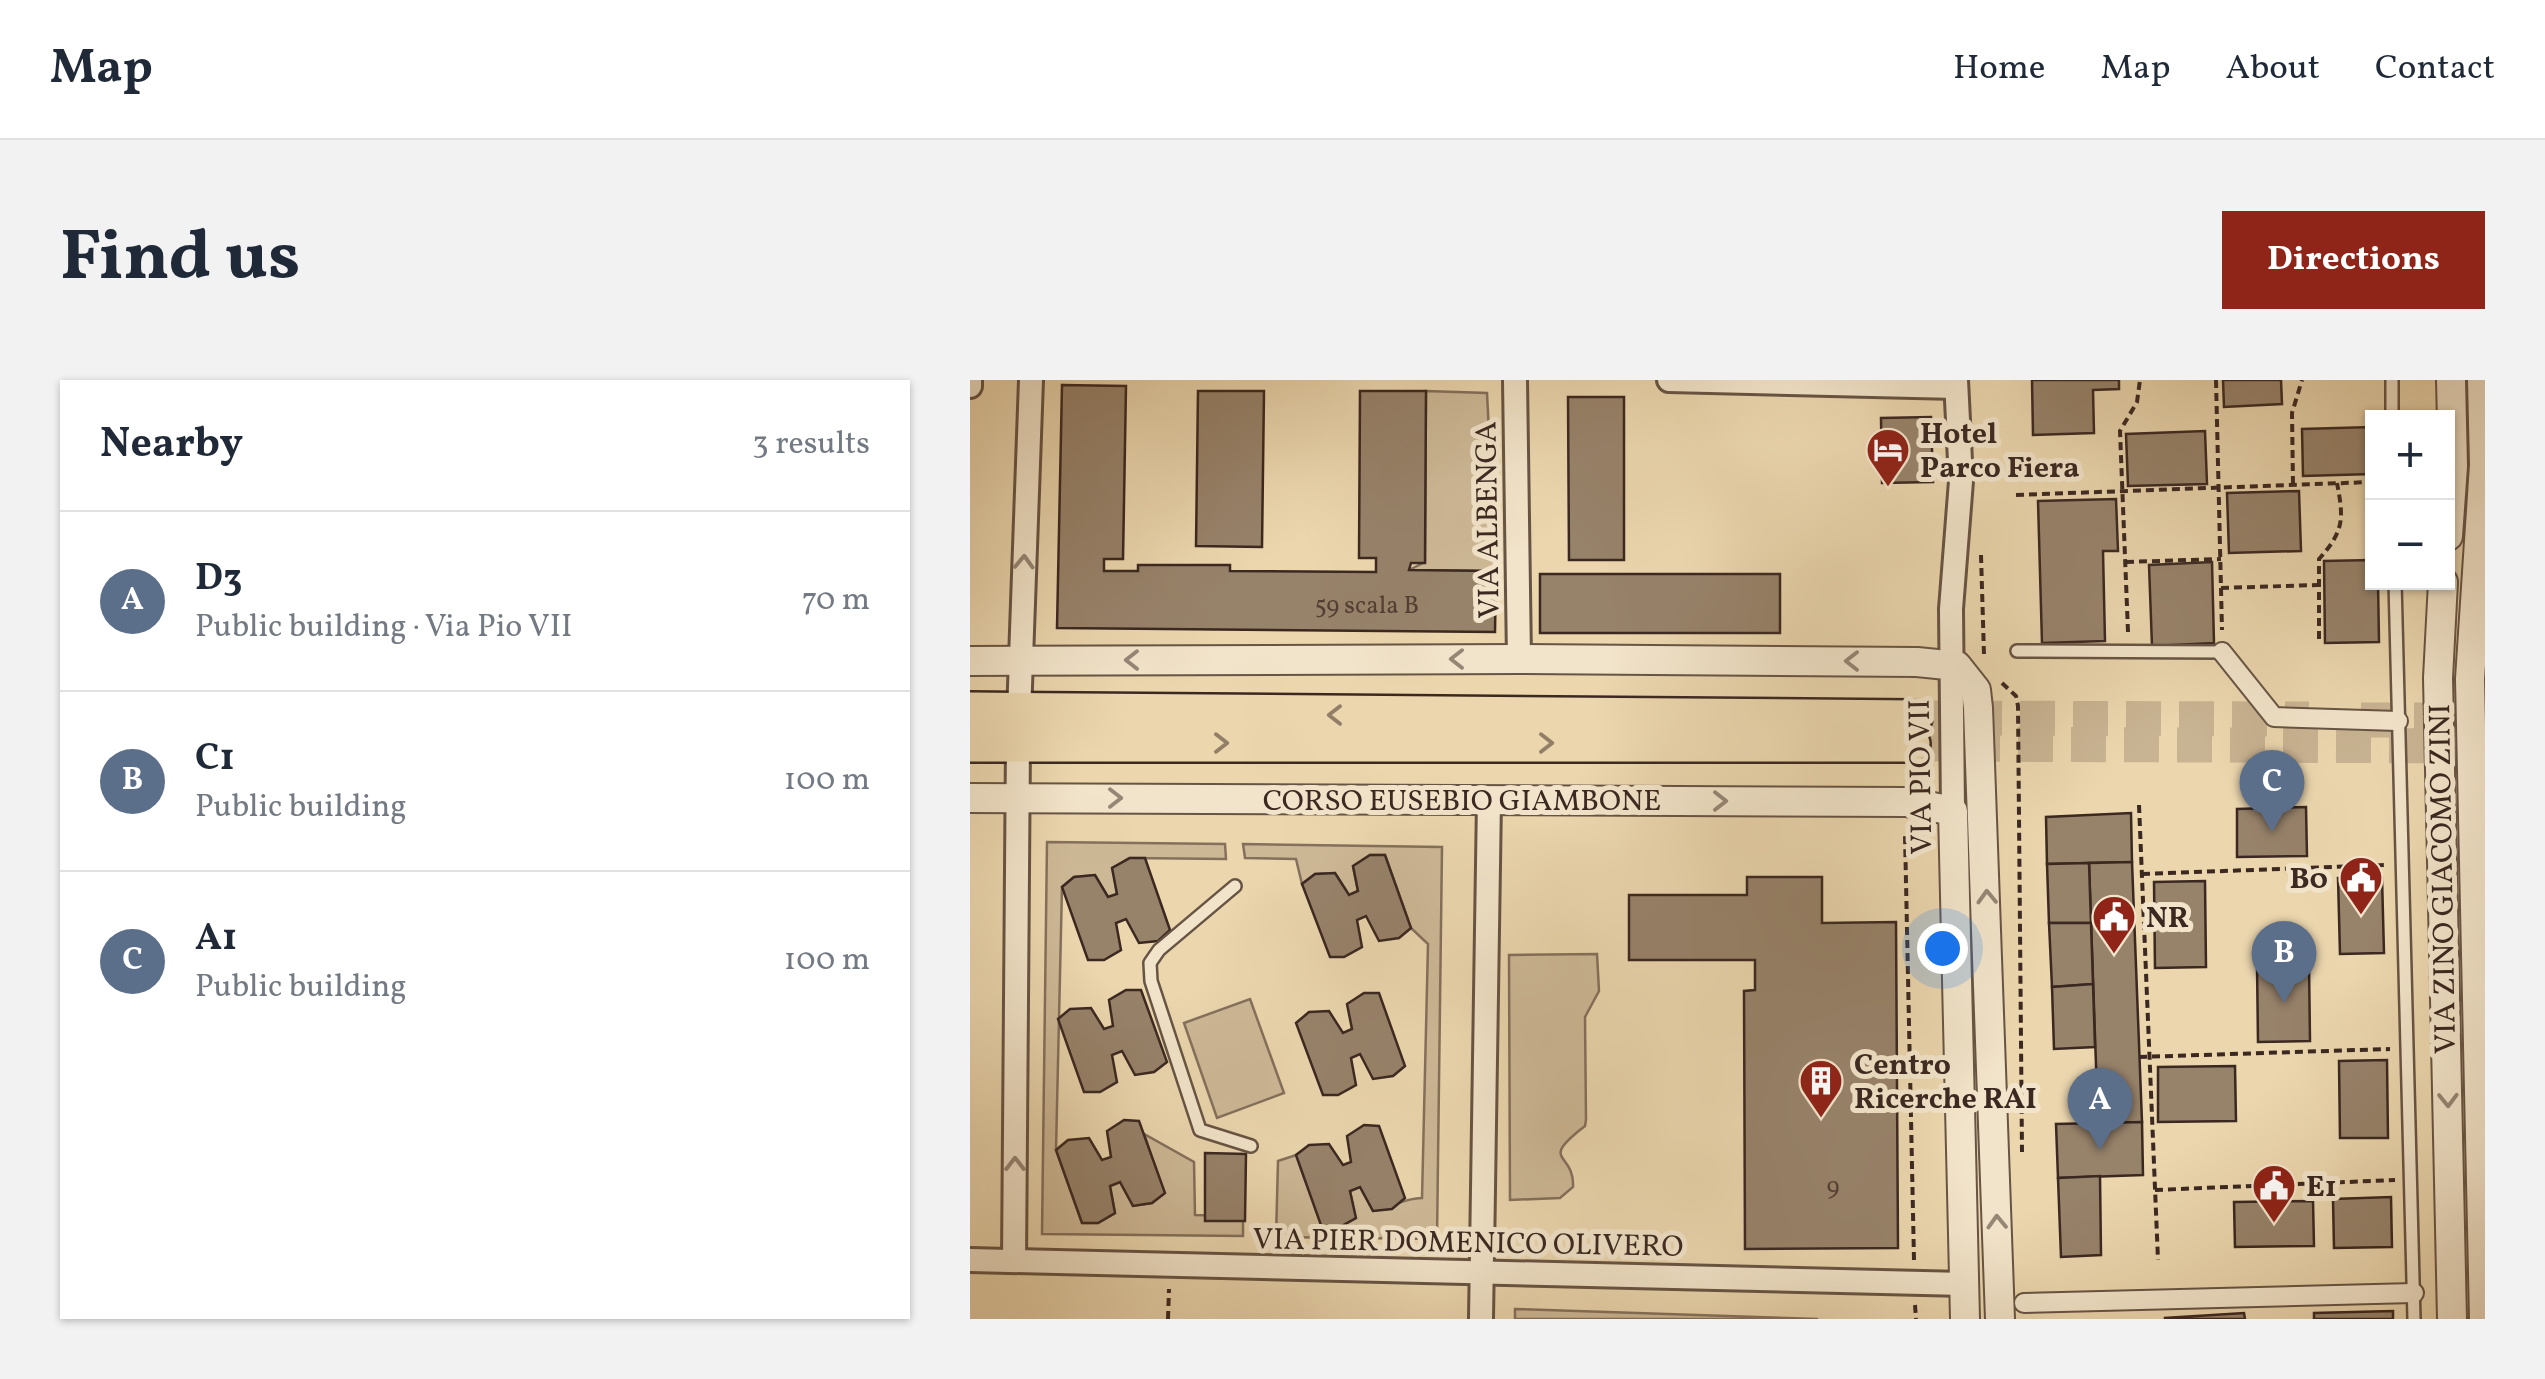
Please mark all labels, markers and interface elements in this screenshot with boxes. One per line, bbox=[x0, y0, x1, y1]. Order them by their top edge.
text: Map bbox=[50, 36, 153, 103]
text: Home bbox=[1953, 45, 2045, 93]
text: Map bbox=[2100, 45, 2171, 93]
text: About bbox=[2226, 45, 2320, 93]
text: Contact bbox=[2375, 45, 2495, 93]
text: Find us bbox=[60, 211, 300, 309]
button: Directions bbox=[2222, 211, 2485, 309]
map controls bbox=[2365, 410, 2455, 590]
button: + bbox=[2365, 410, 2455, 500]
place label: Hotel Parco Fiera bbox=[1920, 414, 2080, 490]
text: Nearby bbox=[100, 416, 243, 475]
street label: VIA ALBENGA bbox=[1466, 421, 1512, 619]
text: 3 results bbox=[752, 423, 870, 467]
hotel icon: Hotel Parco Fiera bbox=[1865, 427, 1911, 488]
button: − bbox=[2365, 500, 2455, 590]
text: D3 bbox=[195, 553, 242, 606]
one-way arrow bbox=[1013, 554, 1034, 570]
text: A bbox=[121, 579, 144, 623]
text: 70 m bbox=[802, 579, 870, 623]
house number: 59 scala B bbox=[1315, 589, 1419, 624]
text: Public building · Via Pio VII bbox=[195, 606, 572, 650]
one-way arrow bbox=[1449, 648, 1464, 670]
one-way arrow bbox=[1124, 649, 1140, 671]
one-way arrow bbox=[1844, 650, 1860, 672]
street label: VIA PIO VII bbox=[1900, 699, 1944, 855]
street label: VIA ZINO GIACOMO ZINI bbox=[2420, 703, 2468, 1054]
one-way arrow bbox=[1326, 704, 1342, 726]
one-way arrow bbox=[1214, 732, 1229, 754]
one-way arrow bbox=[1538, 732, 1554, 754]
text: C1 bbox=[195, 733, 235, 786]
pin: C bbox=[2240, 750, 2304, 832]
text: B bbox=[122, 759, 143, 803]
text: 100 m bbox=[784, 759, 870, 803]
street label: CORSO EUSEBIO GIAMBONE bbox=[1263, 781, 1661, 823]
text: Public building bbox=[195, 786, 407, 830]
one-way arrow bbox=[1108, 787, 1123, 809]
one-way arrow bbox=[1712, 790, 1728, 812]
public building icon: B0 bbox=[2338, 855, 2384, 916]
place label: B0 bbox=[2289, 859, 2328, 901]
one-way arrow bbox=[1976, 888, 1997, 904]
public building icon: NR bbox=[2091, 894, 2137, 955]
place label: NR bbox=[2146, 898, 2189, 940]
text: A1 bbox=[195, 913, 237, 966]
pin: B bbox=[2252, 920, 2316, 1003]
your location bbox=[1917, 923, 1968, 974]
text: C bbox=[122, 939, 143, 983]
text: 100 m bbox=[784, 939, 870, 983]
text: Public building bbox=[195, 966, 407, 1010]
place label: Centro Ricerche RAI bbox=[1854, 1045, 2037, 1121]
building icon: Centro Ricerche RAI bbox=[1798, 1058, 1844, 1119]
pin: A bbox=[2068, 1068, 2132, 1150]
one-way arrow bbox=[2438, 1092, 2459, 1108]
one-way arrow bbox=[1004, 1155, 1026, 1170]
public building icon: E1 bbox=[2251, 1163, 2297, 1224]
place label: E1 bbox=[2306, 1167, 2337, 1209]
house number: 9 bbox=[1827, 1170, 1840, 1205]
one-way arrow bbox=[1987, 1213, 2008, 1229]
street label: VIA PIER DOMENICO OLIVERO bbox=[1252, 1219, 1684, 1269]

